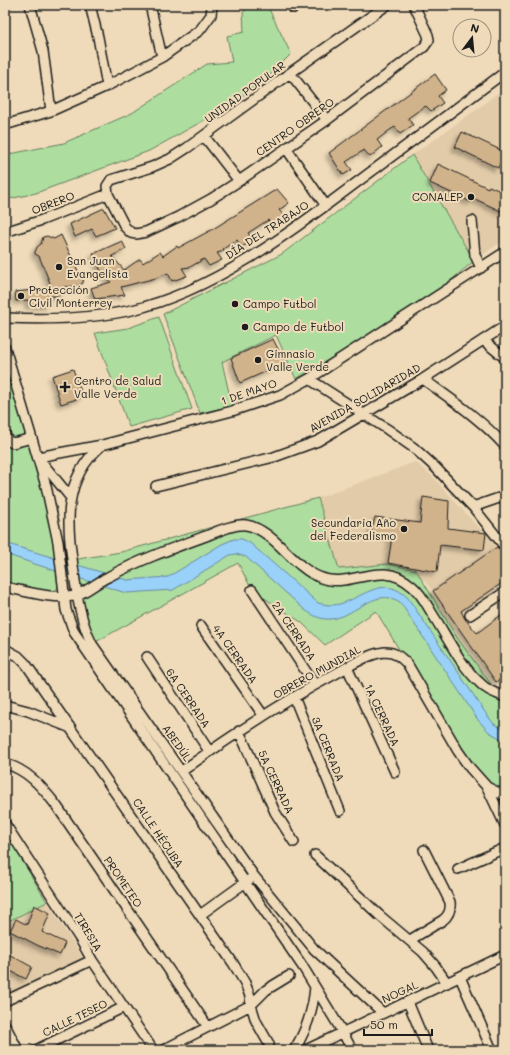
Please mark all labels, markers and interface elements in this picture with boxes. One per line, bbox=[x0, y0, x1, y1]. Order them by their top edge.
north arrow bbox=[452, 18, 492, 58]
text: N bbox=[469, 20, 481, 36]
street label: UNIDAD POPULAR bbox=[201, 57, 288, 126]
street label: CENTRO OBRERO bbox=[253, 94, 337, 159]
street label: OBRERO bbox=[29, 187, 77, 218]
place label: CONALEP bbox=[412, 189, 463, 204]
marker: CONALEP bbox=[466, 192, 476, 202]
street label: DÍA DEL TRABAJO bbox=[222, 197, 312, 262]
place label: San Juan Evangelista bbox=[67, 253, 129, 281]
marker: San Juan Evangelista bbox=[54, 262, 64, 272]
place label: Protección Civil Monterrey bbox=[29, 282, 113, 310]
marker: Protección Civil Monterrey bbox=[16, 291, 26, 301]
place label: Campo Futbol bbox=[243, 296, 317, 311]
marker: Campo Futbol bbox=[230, 299, 240, 309]
place label: Campo de Futbol bbox=[253, 319, 344, 334]
marker: Campo de Futbol bbox=[240, 322, 250, 332]
place label: Gimnasio Valle Verde bbox=[266, 346, 329, 374]
marker: Gimnasio Valle Verde bbox=[253, 355, 263, 365]
street label: AVENIDA SOLIDARIDAD bbox=[306, 360, 423, 436]
place label: Centro de Salud Valle Verde bbox=[74, 373, 161, 401]
street label: 1 DE MAYO bbox=[219, 375, 279, 408]
marker: Centro de Salud Valle Verde bbox=[59, 381, 71, 393]
place label: Secundaria Año del Federalismo bbox=[310, 515, 396, 543]
marker: Secundaria Año del Federalismo bbox=[399, 524, 409, 534]
street label: 2A CERRADA bbox=[269, 598, 320, 663]
street label: 4A CERRADA bbox=[210, 621, 261, 686]
street label: OBRERO MUNDIAL bbox=[270, 641, 364, 702]
street label: 6A CERRADA bbox=[163, 665, 214, 730]
street label: 1A CERRADA bbox=[361, 681, 403, 748]
street label: 3A CERRADA bbox=[309, 714, 348, 783]
street label: ABEDÚL bbox=[159, 721, 196, 764]
street label: 5A CERRADA bbox=[255, 748, 298, 816]
street label: CALLE HÉCUBA bbox=[130, 795, 187, 870]
street label: PROMETEO bbox=[101, 853, 146, 910]
street label: TIRESIA bbox=[71, 909, 106, 954]
street label: NOGAL bbox=[379, 977, 421, 1006]
street label: CALLE TESEO bbox=[40, 995, 110, 1040]
scale bar bbox=[364, 1011, 432, 1037]
text: 50 m bbox=[370, 1016, 398, 1032]

